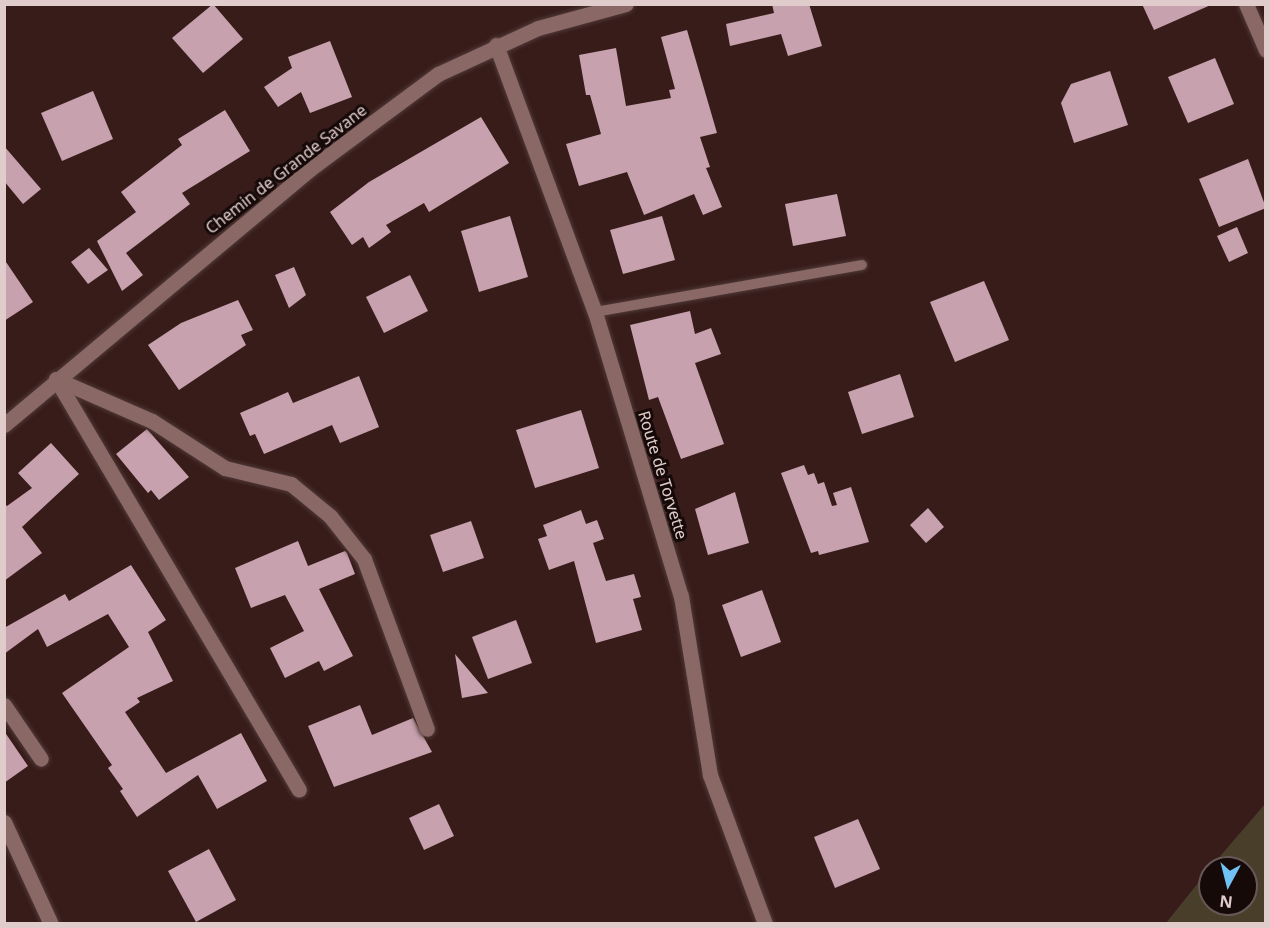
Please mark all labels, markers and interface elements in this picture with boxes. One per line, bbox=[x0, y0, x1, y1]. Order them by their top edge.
street label: Chemin de Grande Savane bbox=[202, 100, 370, 238]
street label: Route de Torvette bbox=[634, 408, 692, 542]
north arrow bbox=[1198, 856, 1258, 916]
text: N bbox=[1218, 890, 1234, 914]

